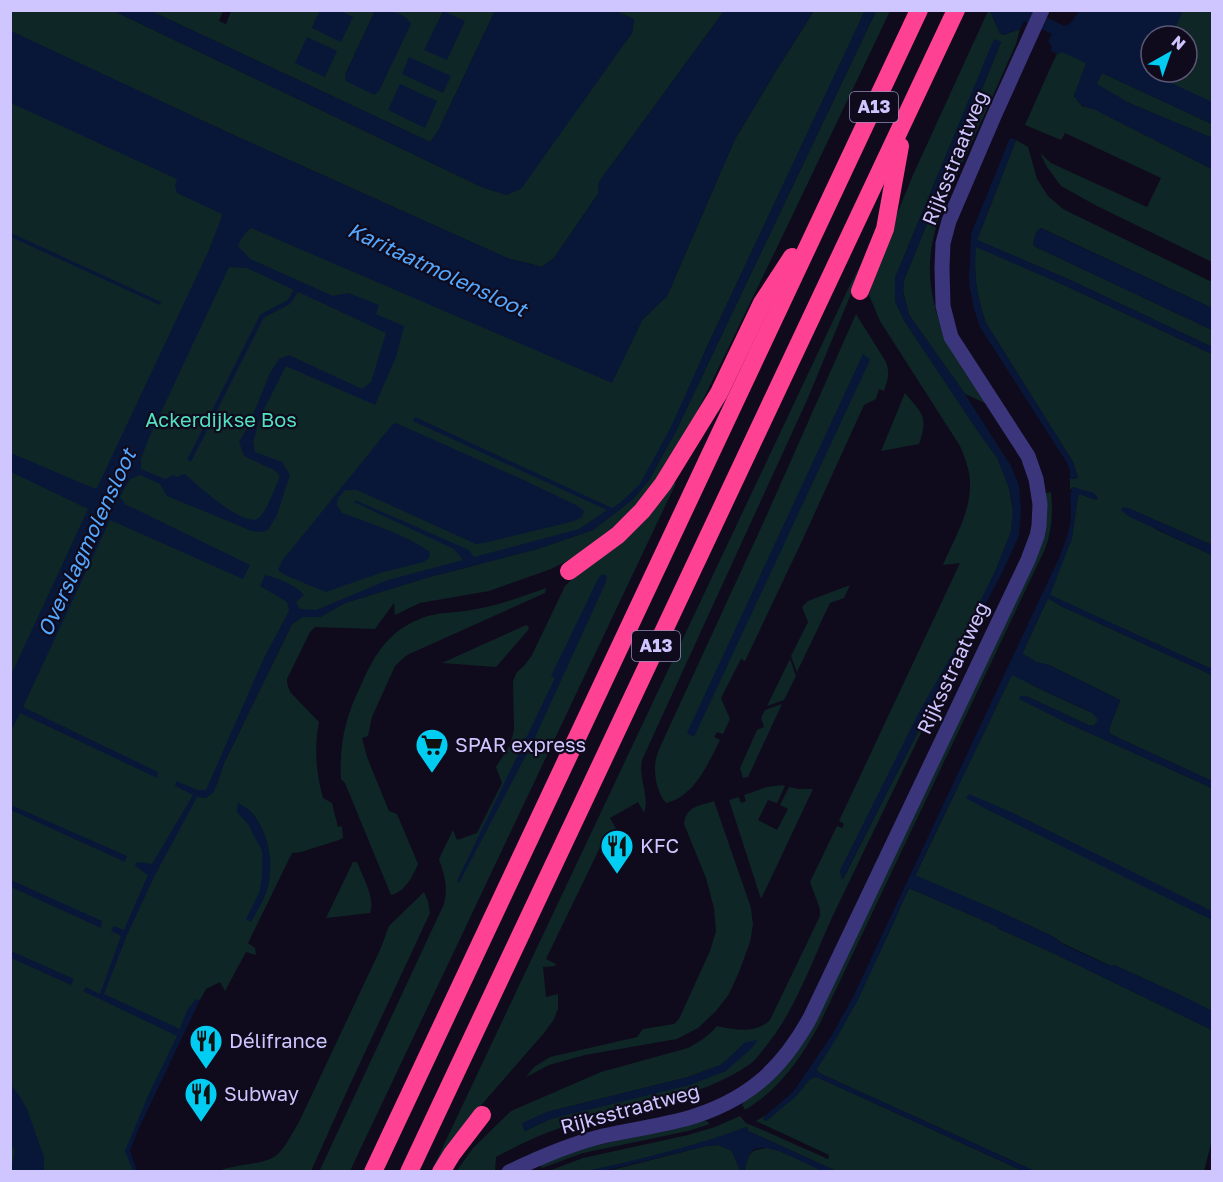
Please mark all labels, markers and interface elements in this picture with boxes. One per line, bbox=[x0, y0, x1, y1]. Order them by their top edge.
north arrow bbox=[1139, 24, 1199, 84]
text: N bbox=[1168, 31, 1190, 54]
street label: Rijksstraatweg bbox=[916, 87, 992, 228]
road number: A13 bbox=[850, 92, 898, 122]
water label: Karitaatmolensloot bbox=[344, 216, 533, 323]
park label: Ackerdijkse Bos bbox=[145, 407, 297, 431]
water label: Overslagmolensloot bbox=[31, 442, 142, 640]
street label: Rijksstraatweg bbox=[911, 598, 993, 737]
road number: A13 bbox=[632, 631, 680, 661]
supermarket icon: SPAR express bbox=[414, 727, 450, 774]
place label: SPAR express bbox=[455, 732, 586, 756]
restaurant icon: KFC bbox=[599, 828, 635, 875]
place label: KFC bbox=[640, 833, 679, 857]
restaurant icon: Délifrance bbox=[188, 1023, 224, 1070]
place label: Délifrance bbox=[229, 1028, 327, 1052]
restaurant icon: Subway bbox=[183, 1076, 219, 1123]
street label: Rijksstraatweg bbox=[558, 1078, 702, 1138]
place label: Subway bbox=[224, 1081, 299, 1105]

